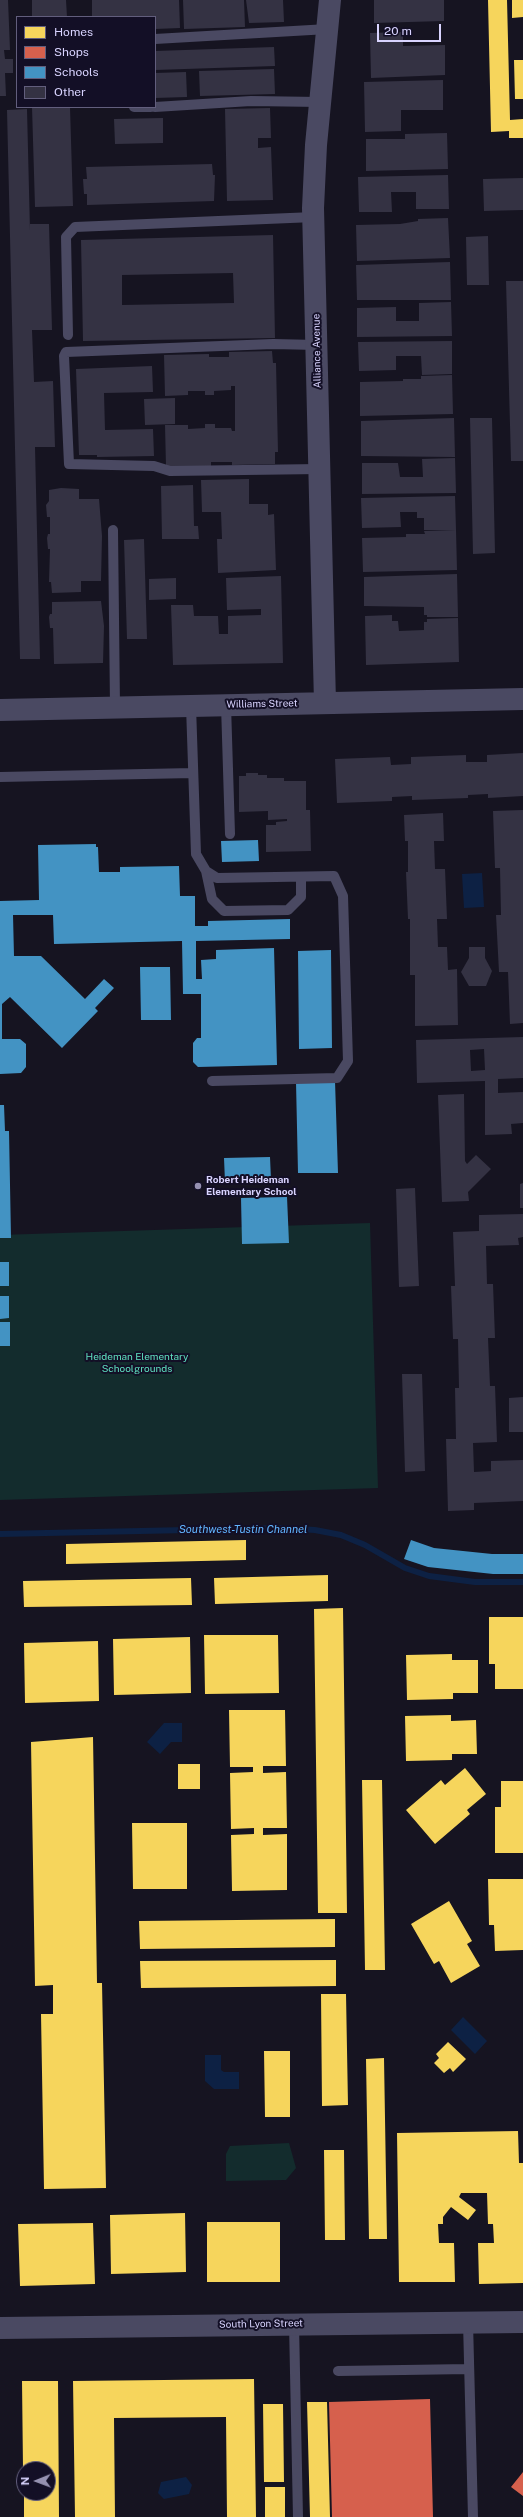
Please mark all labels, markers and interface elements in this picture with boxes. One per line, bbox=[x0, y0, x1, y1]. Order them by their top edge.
legend bbox=[16, 16, 156, 108]
scale bar bbox=[379, 16, 443, 42]
text: 20 m bbox=[384, 24, 412, 38]
text: Homes bbox=[54, 25, 93, 39]
text: Shops bbox=[54, 45, 89, 59]
text: Schools bbox=[54, 65, 99, 79]
text: Other bbox=[54, 85, 86, 99]
street label: Alliance Avenue bbox=[310, 314, 324, 388]
street label: Williams Street bbox=[226, 697, 298, 711]
place label: Robert Heideman Elementary School bbox=[206, 1174, 296, 1198]
marker: Robert Heideman Elementary School bbox=[193, 1181, 203, 1191]
park label: Heideman Elementary Schoolgrounds bbox=[86, 1351, 188, 1374]
water label: Southwest-Tustin Channel bbox=[179, 1523, 307, 1537]
street label: South Lyon Street bbox=[219, 2317, 303, 2331]
north arrow bbox=[16, 2461, 56, 2501]
text: N bbox=[19, 2477, 31, 2486]

